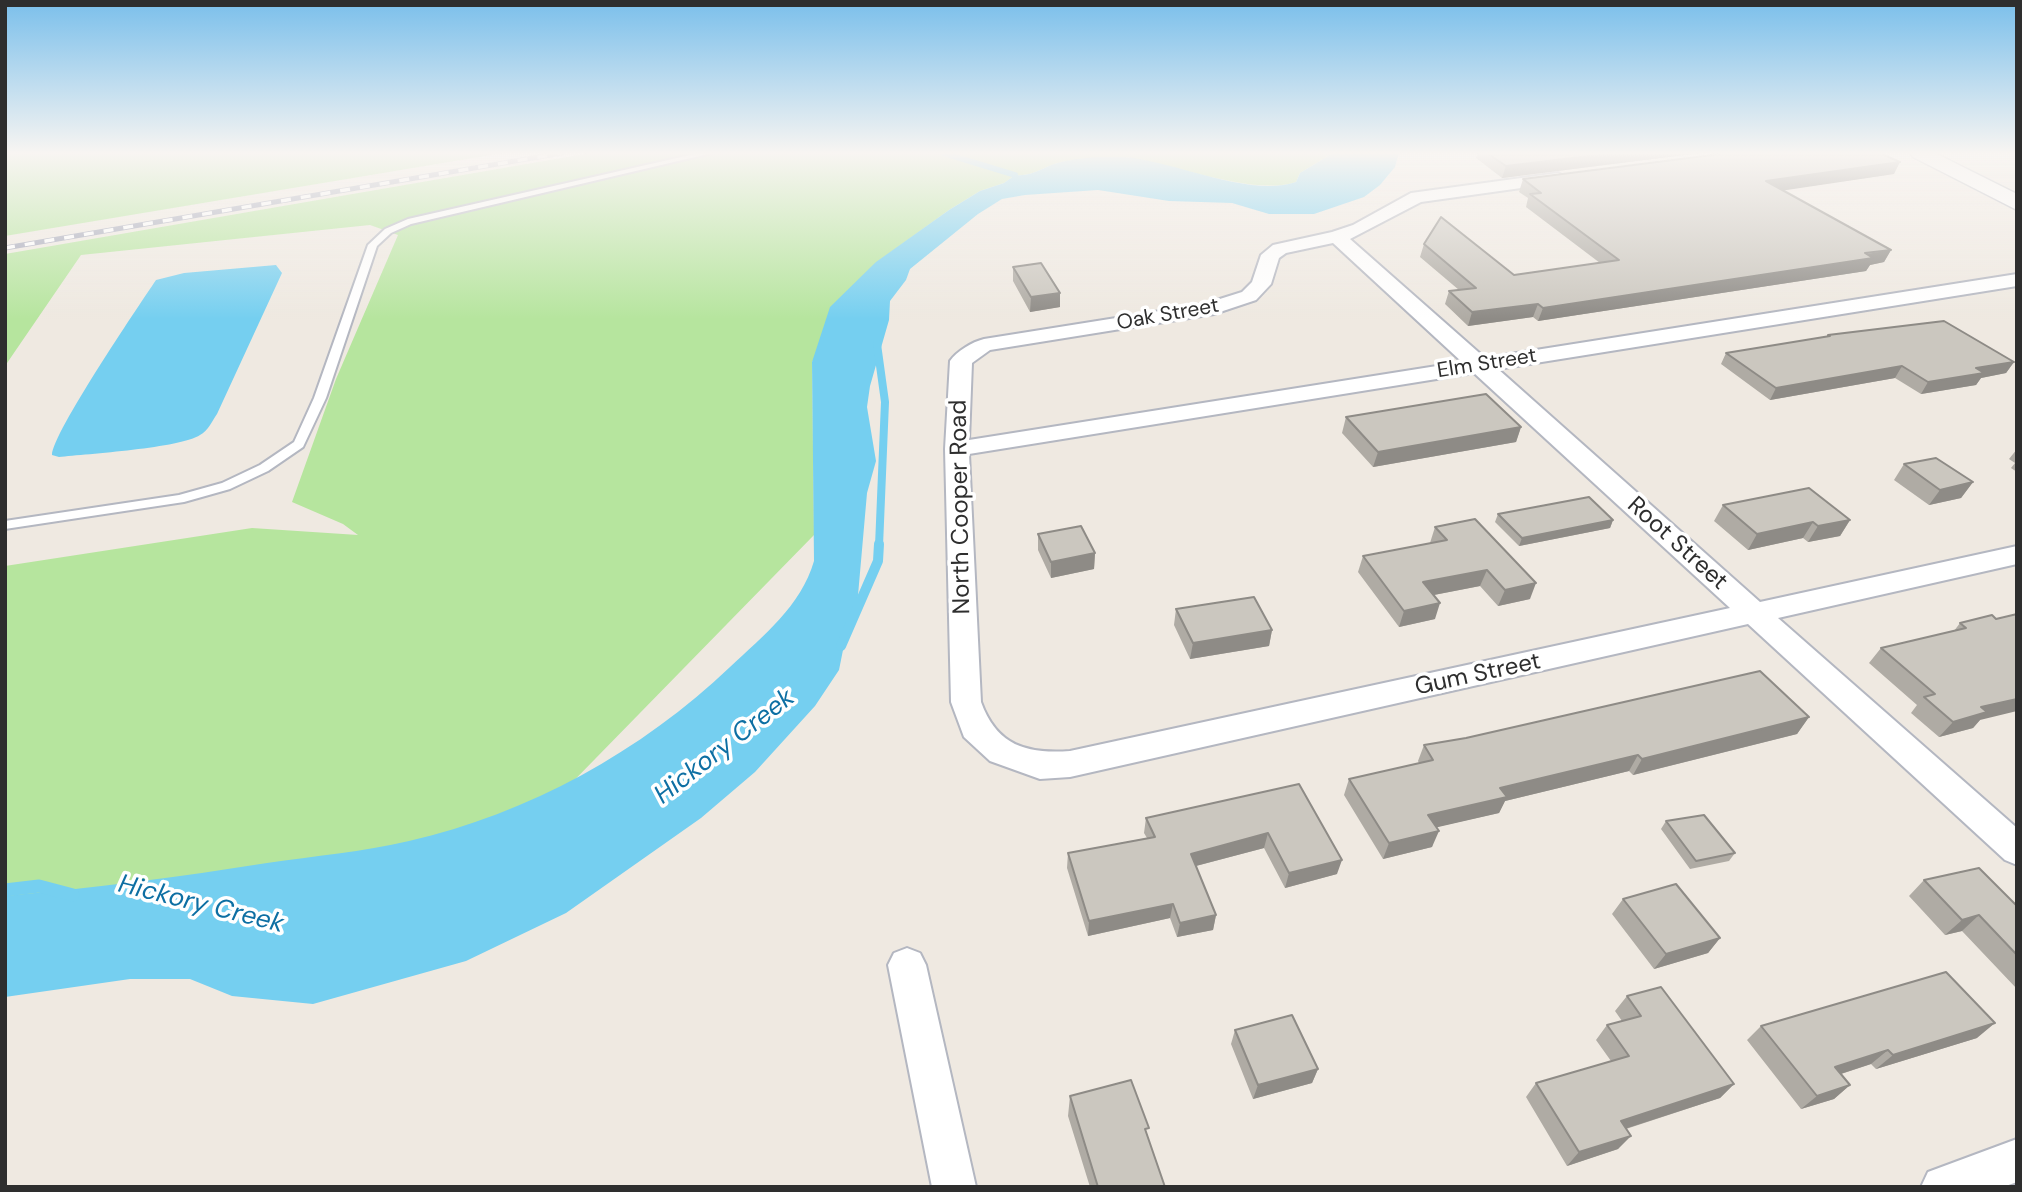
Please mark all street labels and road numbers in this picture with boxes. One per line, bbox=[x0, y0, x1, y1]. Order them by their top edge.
street label: Oak Street bbox=[1115, 294, 1221, 336]
street label: Elm Street bbox=[1435, 344, 1539, 384]
street label: North Cooper Road bbox=[945, 399, 977, 615]
street label: Root Street bbox=[1621, 491, 1733, 597]
street label: Gum Street bbox=[1413, 648, 1543, 702]

